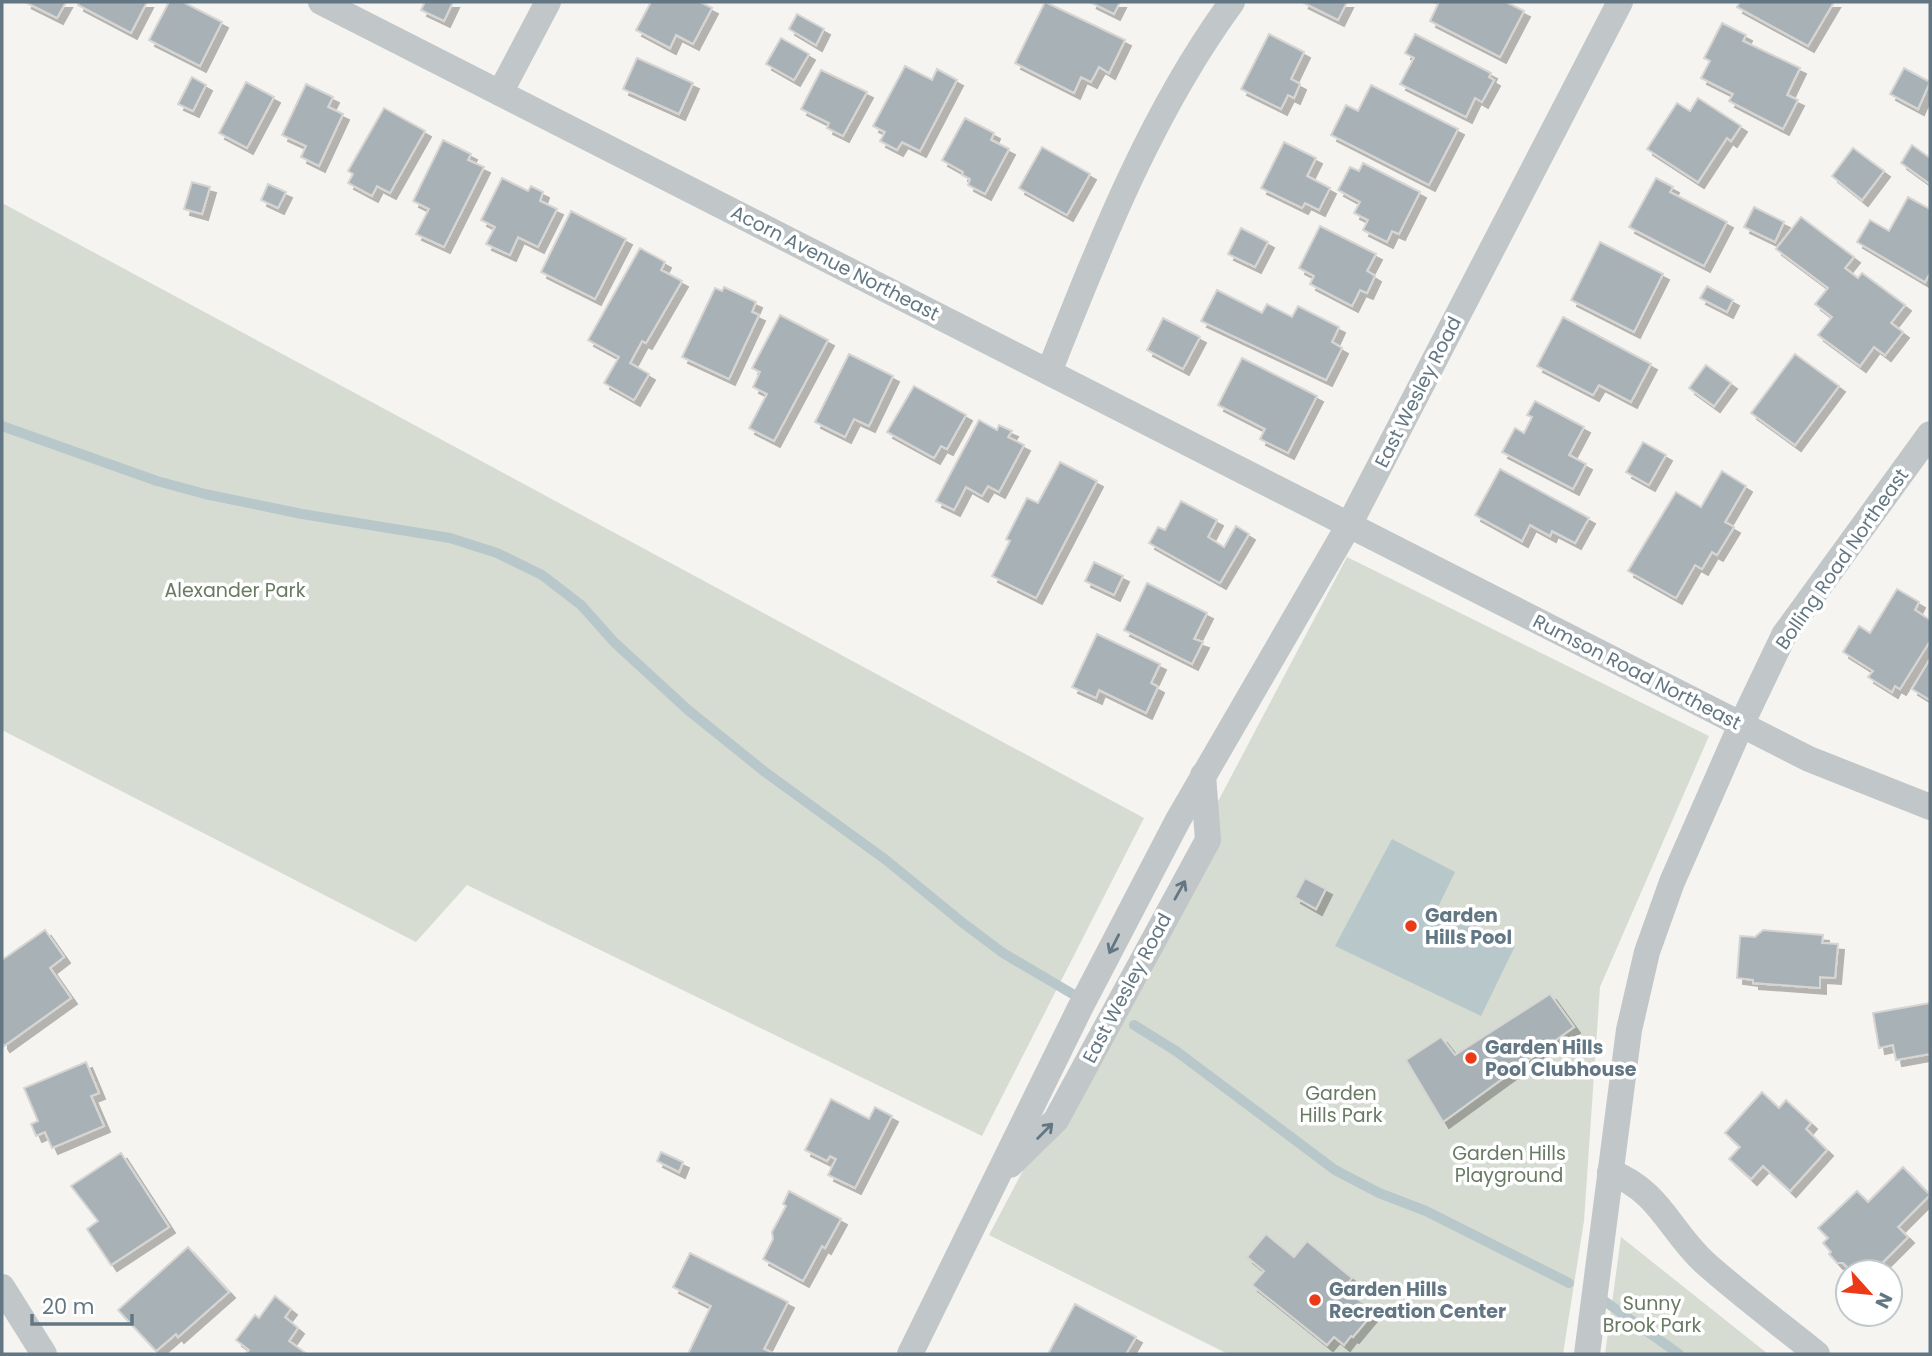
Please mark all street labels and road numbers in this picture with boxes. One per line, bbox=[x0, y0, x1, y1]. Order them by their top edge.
street label: Acorn Avenue Northeast bbox=[726, 199, 944, 327]
street label: East Wesley Road bbox=[1368, 312, 1468, 472]
street label: Bolling Road Northeast bbox=[1769, 463, 1915, 655]
street label: Rumson Road Northeast bbox=[1528, 608, 1746, 736]
street label: East Wesley Road bbox=[1076, 908, 1178, 1068]

